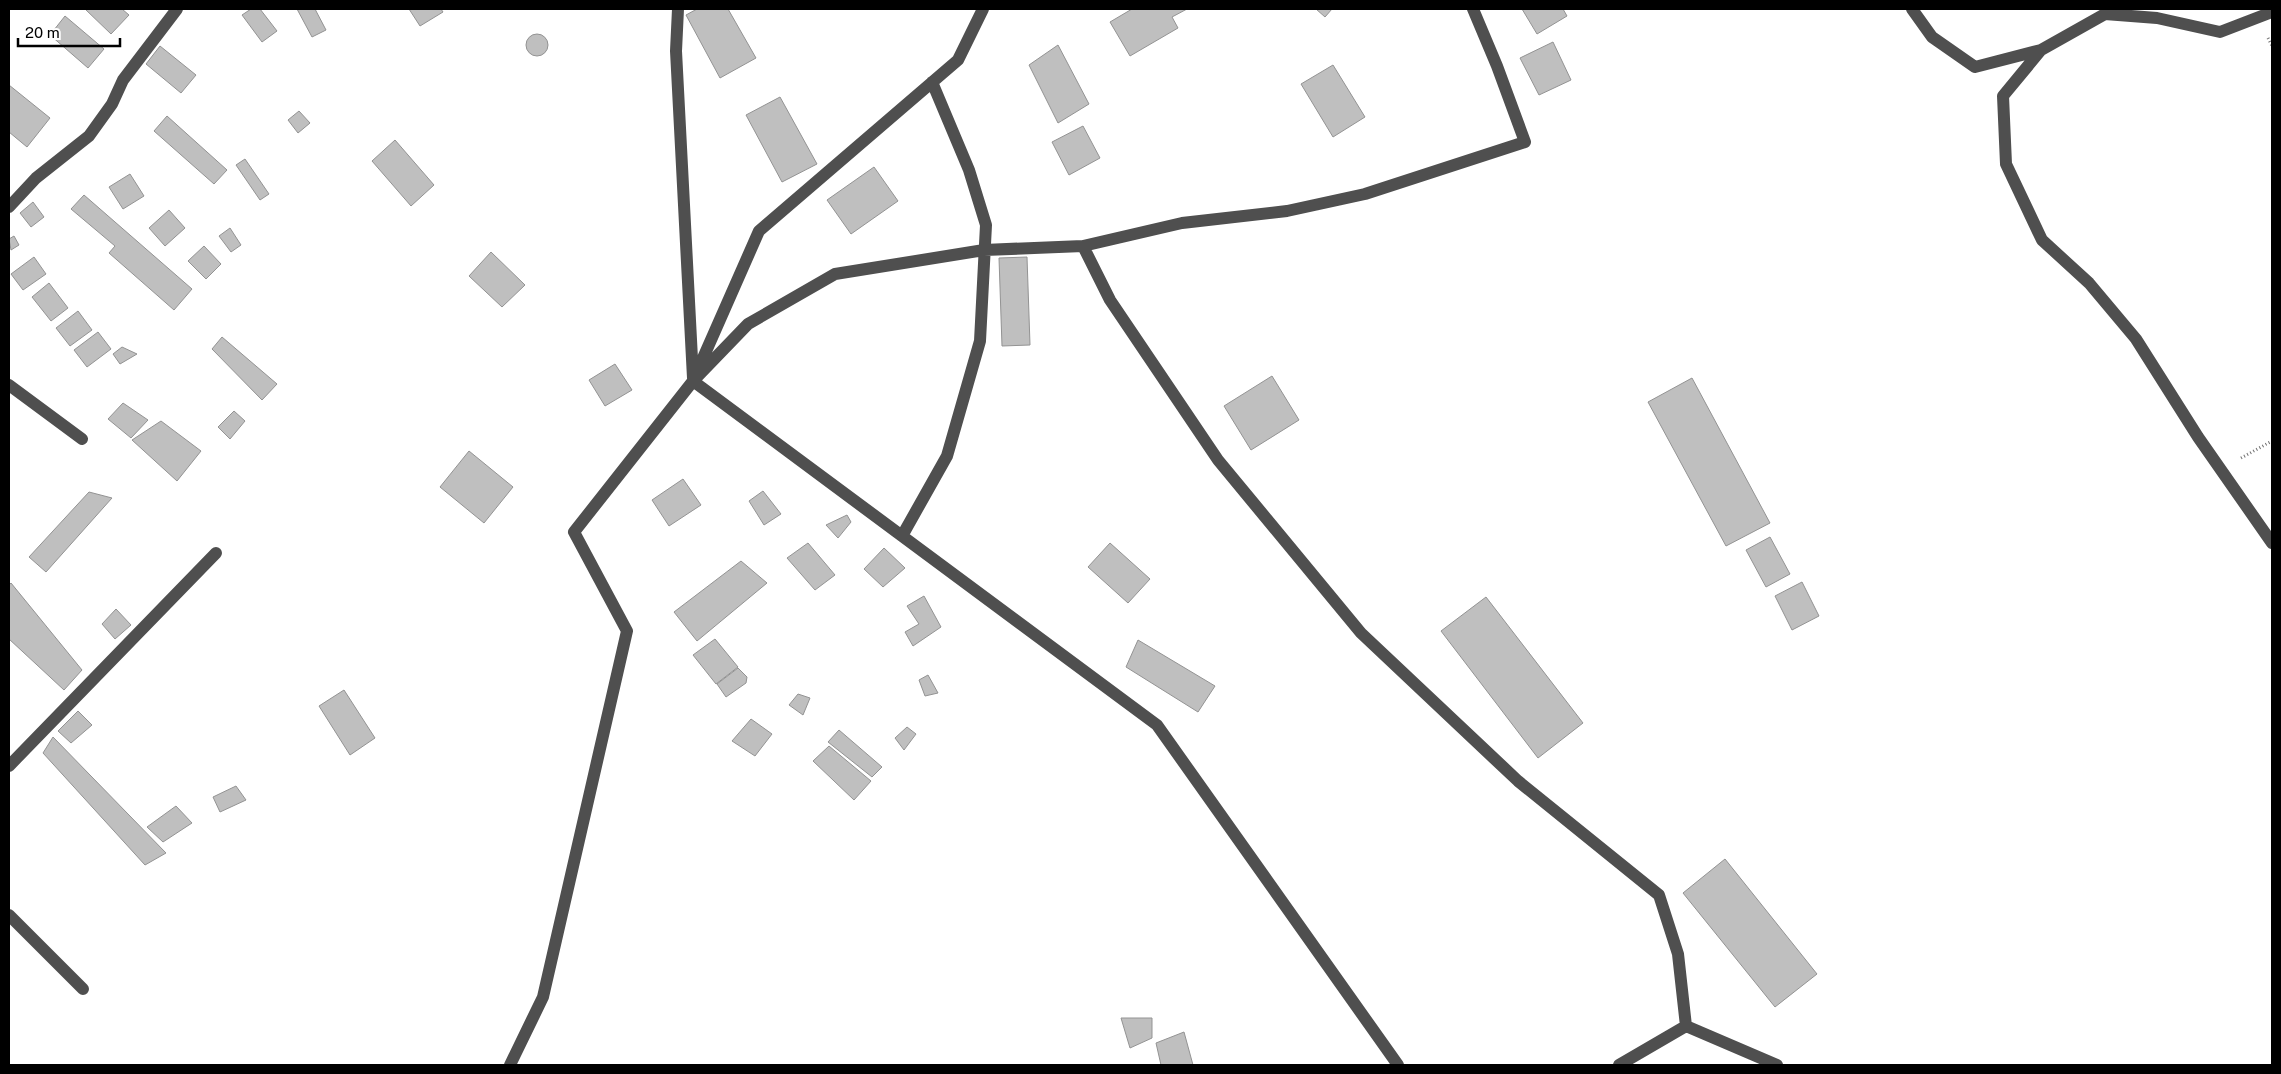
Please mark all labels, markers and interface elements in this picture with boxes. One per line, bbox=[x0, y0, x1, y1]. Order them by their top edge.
scale bar bbox=[18, 15, 120, 47]
text: 20 m bbox=[25, 24, 60, 41]

